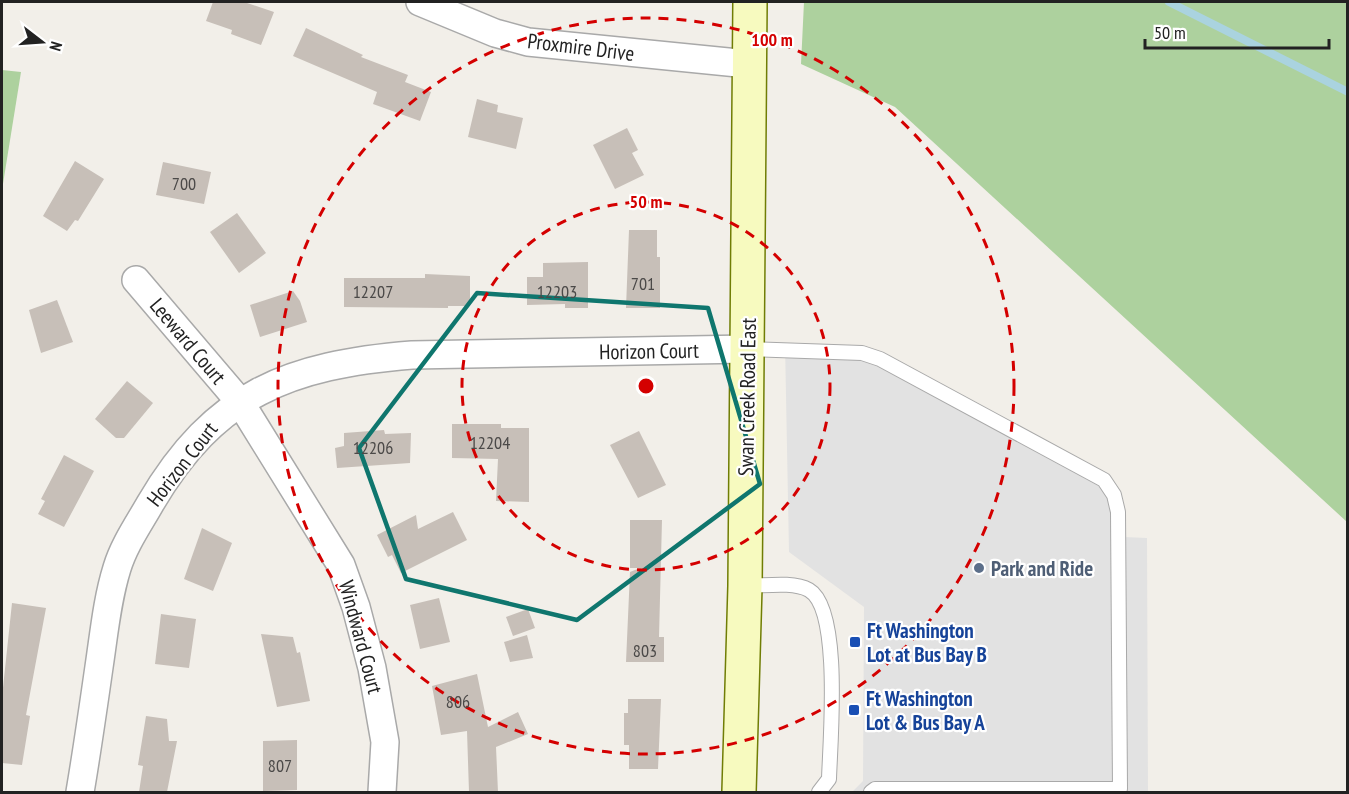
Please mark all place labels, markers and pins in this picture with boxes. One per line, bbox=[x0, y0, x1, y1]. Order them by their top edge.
centre of rings bbox=[636, 376, 656, 396]
place label: Park and Ride bbox=[991, 555, 1093, 582]
marker: Park and Ride bbox=[972, 561, 986, 575]
place label: Ft Washington Lot at Bus Bay B bbox=[867, 617, 987, 668]
marker: Ft Washington Lot at Bus Bay B bbox=[848, 635, 862, 649]
place label: Ft Washington Lot & Bus Bay A bbox=[866, 685, 985, 736]
marker: Ft Washington Lot & Bus Bay A bbox=[847, 703, 861, 717]

